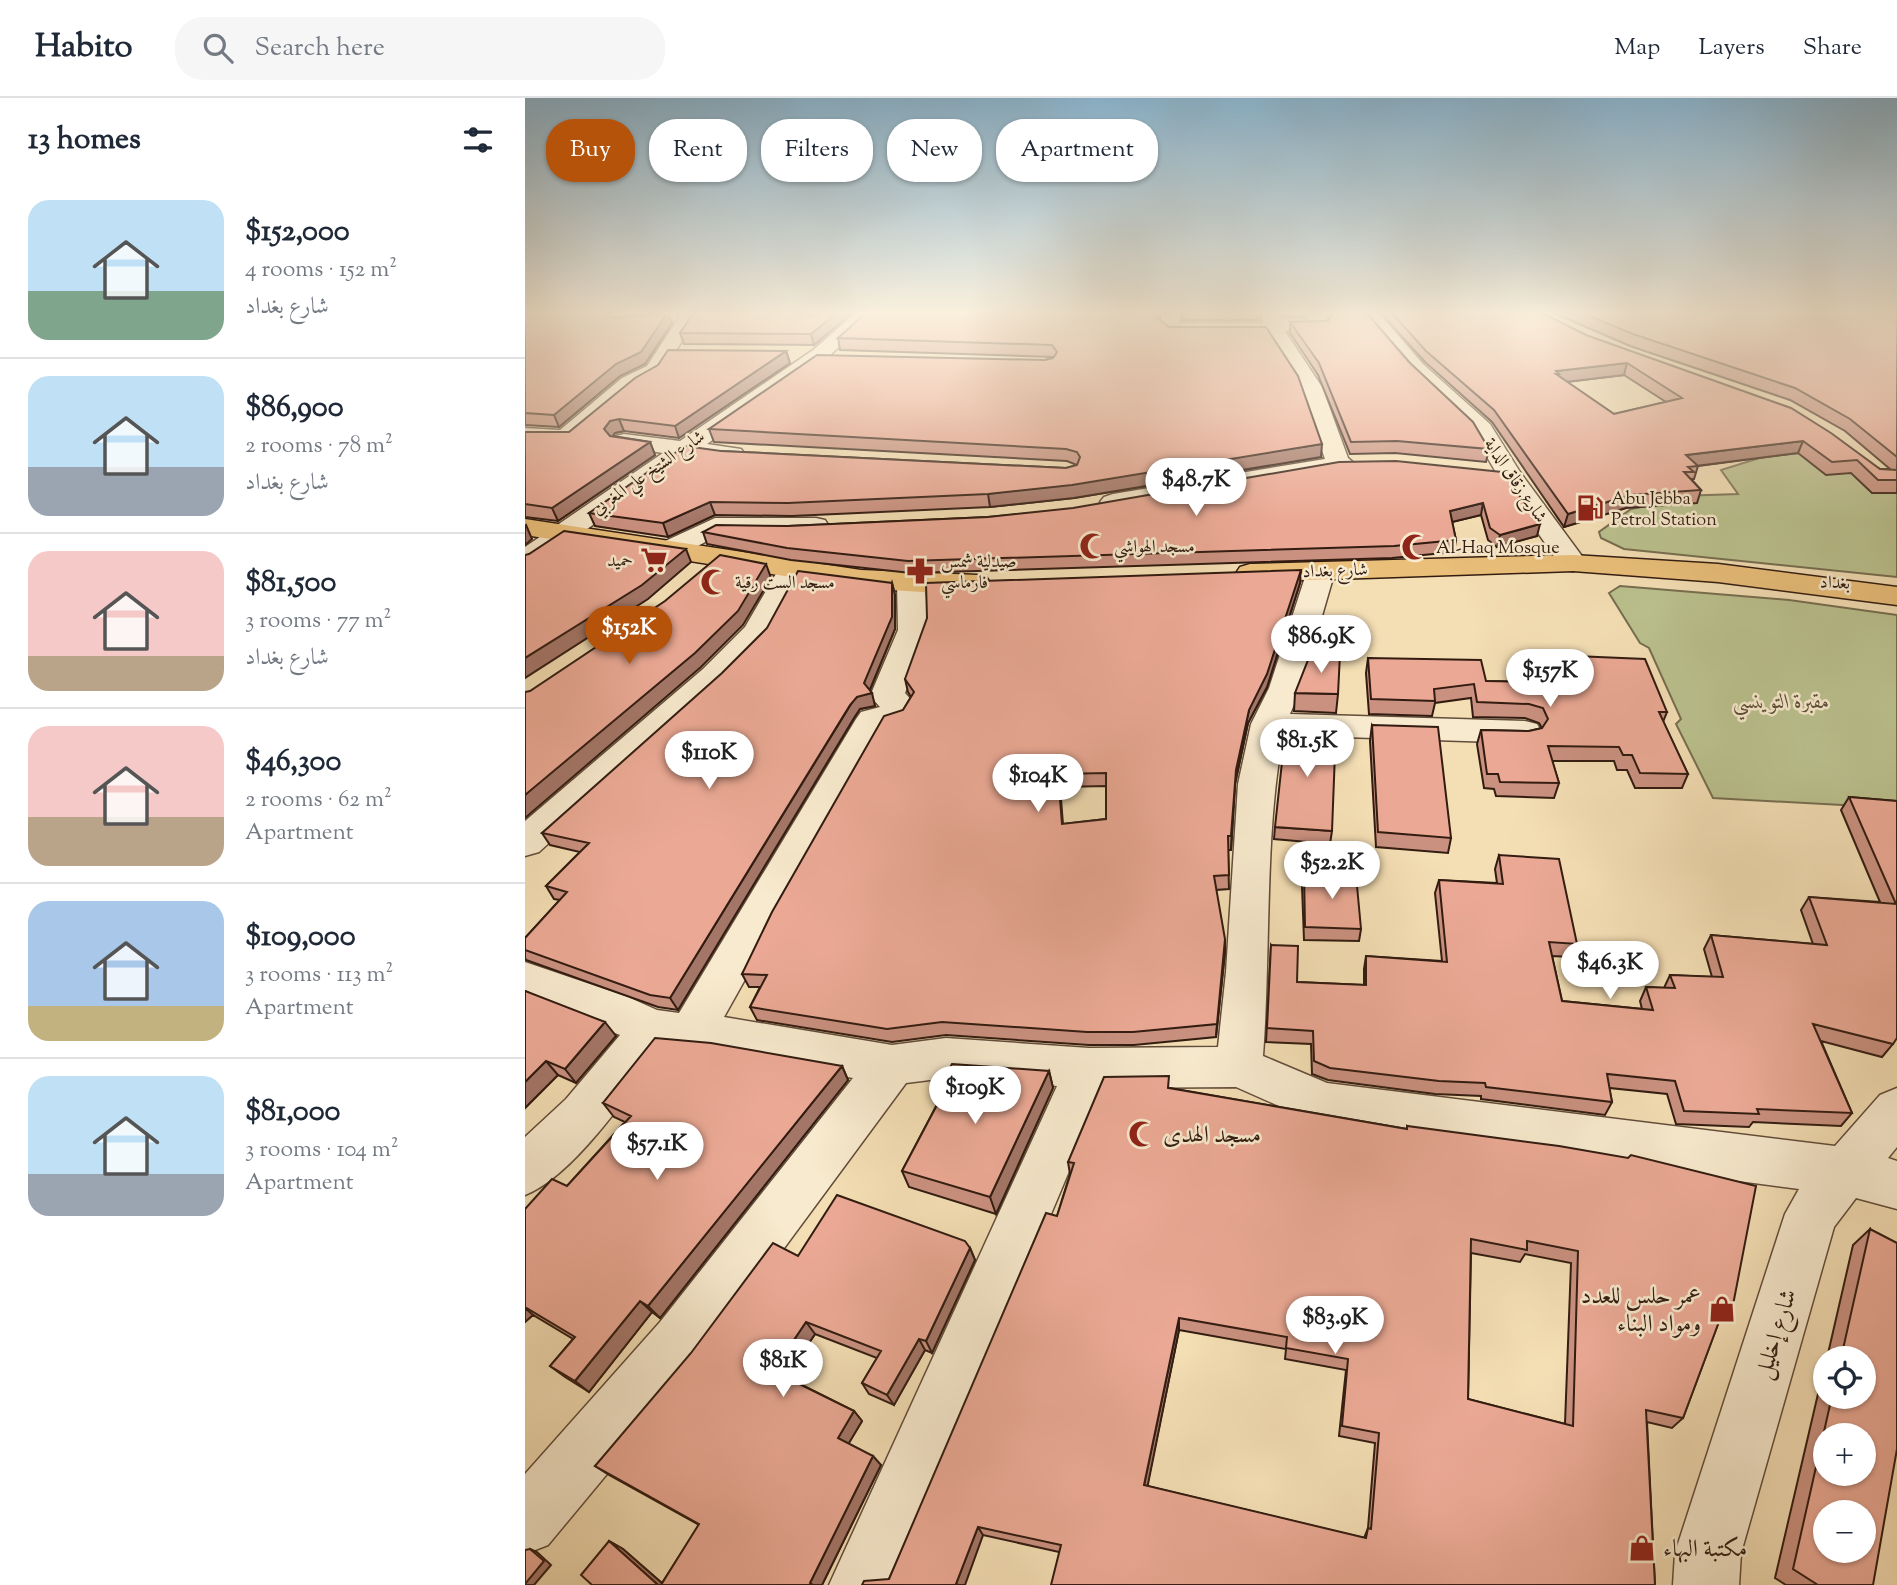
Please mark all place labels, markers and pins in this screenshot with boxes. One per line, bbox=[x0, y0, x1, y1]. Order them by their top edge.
pin: $48.7K bbox=[1139, 458, 1253, 518]
place label: Abu Jebba Petrol Station bbox=[1611, 487, 1717, 534]
fuel station icon: Abu Jebba Petrol Station bbox=[1575, 493, 1605, 523]
mosque icon: مسجد الهواشي bbox=[1078, 531, 1108, 561]
mosque icon: Al-Haq Mosque bbox=[1400, 532, 1430, 562]
place label: مسجد الهواشي bbox=[1114, 535, 1195, 563]
place label: Al-Haq Mosque bbox=[1436, 536, 1560, 562]
supermarket icon: حميد bbox=[639, 545, 669, 575]
place label: حميد bbox=[607, 549, 633, 575]
place label: صيدلية شمس فارماسي bbox=[941, 550, 1017, 599]
pharmacy icon: صيدلية شمس فارماسي bbox=[905, 556, 935, 586]
mosque icon: مسجد الست رقية bbox=[699, 567, 729, 597]
place label: مسجد الست رقية bbox=[735, 571, 835, 597]
pin: $152K bbox=[580, 606, 678, 666]
pin: $86.9K bbox=[1264, 616, 1378, 675]
pin: $157K bbox=[1501, 650, 1599, 709]
pin: $81.5K bbox=[1250, 720, 1364, 779]
pin: $110K bbox=[660, 732, 758, 791]
pin: $104K bbox=[989, 754, 1087, 814]
pin: $52.2K bbox=[1275, 842, 1389, 901]
pin: $46.3K bbox=[1553, 942, 1667, 1001]
pin: $109K bbox=[926, 1066, 1024, 1126]
mosque icon: مسجد الهدى bbox=[1127, 1119, 1157, 1149]
place label: مسجد الهدى bbox=[1163, 1119, 1261, 1153]
pin: $57.1K bbox=[600, 1122, 714, 1182]
place label: عمر حلس للعدد ومواد البناء bbox=[1580, 1280, 1701, 1342]
shop icon: عمر حلس للعدد ومواد البناء bbox=[1707, 1294, 1737, 1324]
pin: $83.9K bbox=[1278, 1296, 1392, 1356]
pin: $81K bbox=[742, 1340, 824, 1399]
shop icon: مكتبة البهاء bbox=[1627, 1533, 1657, 1563]
place label: مكتبة البهاء bbox=[1663, 1533, 1747, 1567]

